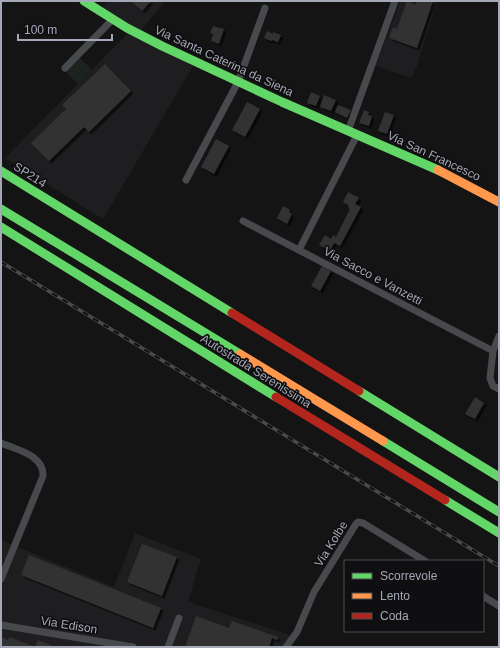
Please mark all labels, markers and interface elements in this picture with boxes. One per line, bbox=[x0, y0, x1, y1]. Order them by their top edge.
scale bar bbox=[18, 16, 112, 42]
text: 100 m bbox=[24, 23, 57, 37]
street label: Via Santa Caterina da Siena bbox=[153, 23, 296, 99]
street label: Via San Francesco bbox=[385, 128, 483, 184]
street label: SP214 bbox=[11, 160, 49, 191]
street label: Via Sacco e Vanzetti bbox=[321, 244, 425, 308]
street label: Autostrada Serenissima bbox=[198, 331, 314, 411]
street label: Via Kolbe bbox=[312, 518, 351, 569]
legend bbox=[344, 560, 484, 632]
text: Scorrevole bbox=[380, 569, 438, 583]
text: Lento bbox=[380, 589, 410, 603]
text: Coda bbox=[380, 609, 409, 623]
street label: Via Edison bbox=[40, 614, 98, 636]

